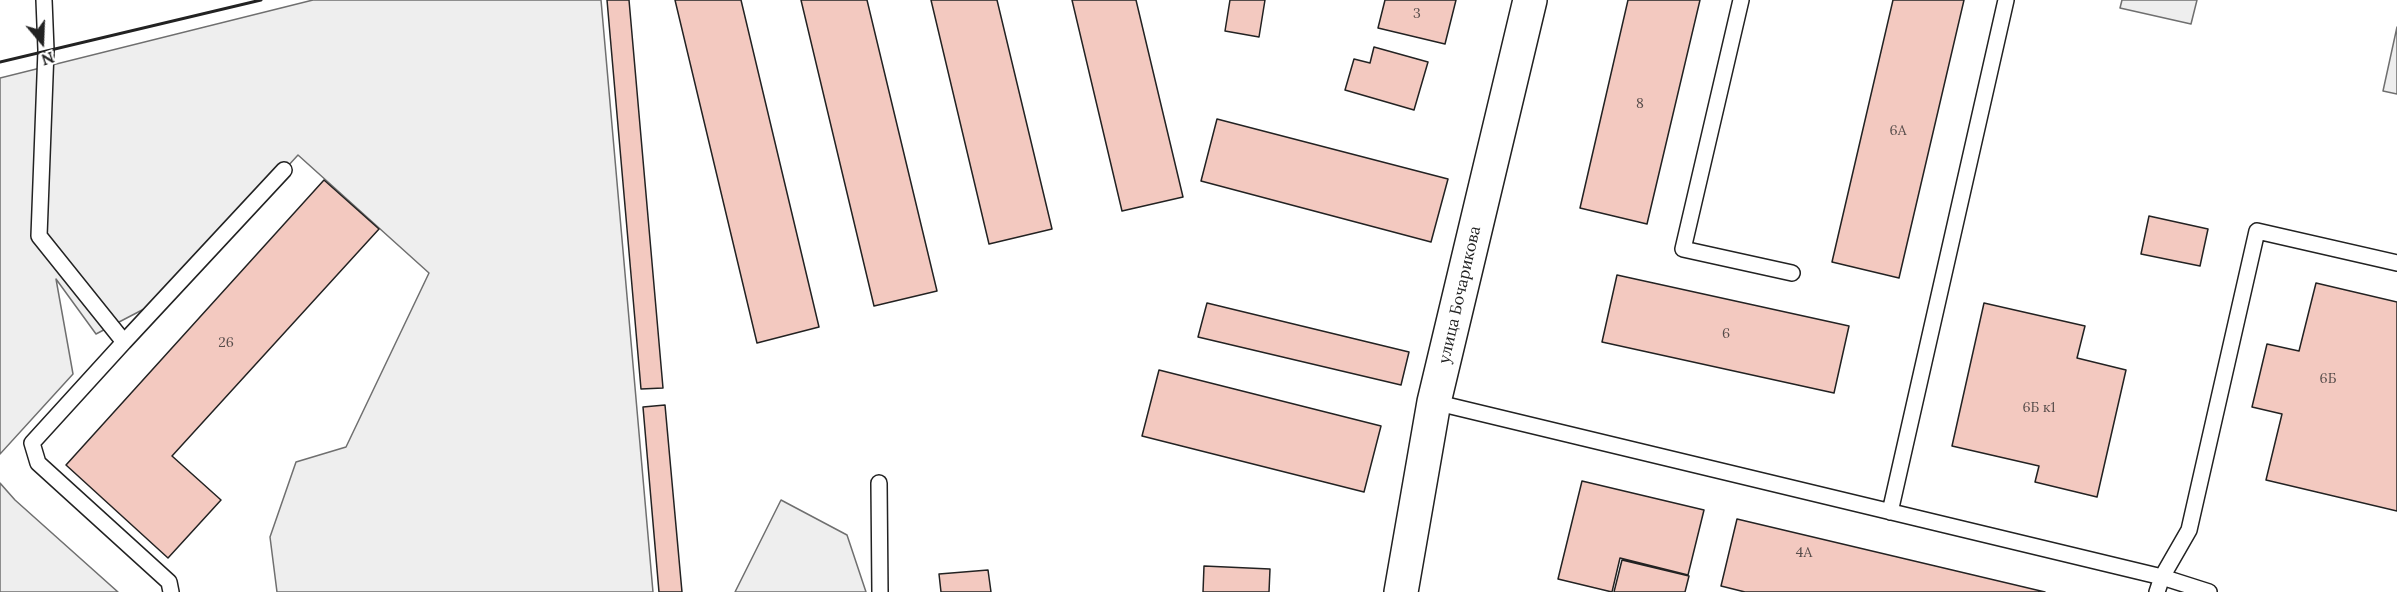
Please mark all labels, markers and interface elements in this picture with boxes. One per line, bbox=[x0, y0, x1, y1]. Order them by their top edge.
house number: 3 bbox=[1413, 6, 1421, 22]
north arrow bbox=[12, 12, 72, 72]
text: N bbox=[39, 48, 57, 70]
house number: 8 bbox=[1636, 96, 1644, 112]
house number: 6А bbox=[1890, 123, 1906, 139]
street label: улица Бочарикова bbox=[1435, 224, 1485, 366]
house number: 6 bbox=[1722, 326, 1730, 342]
house number: 26 bbox=[218, 335, 234, 351]
house number: 6Б bbox=[2320, 371, 2336, 387]
house number: 6Б к1 bbox=[2022, 400, 2056, 416]
house number: 4А bbox=[1796, 545, 1812, 561]

